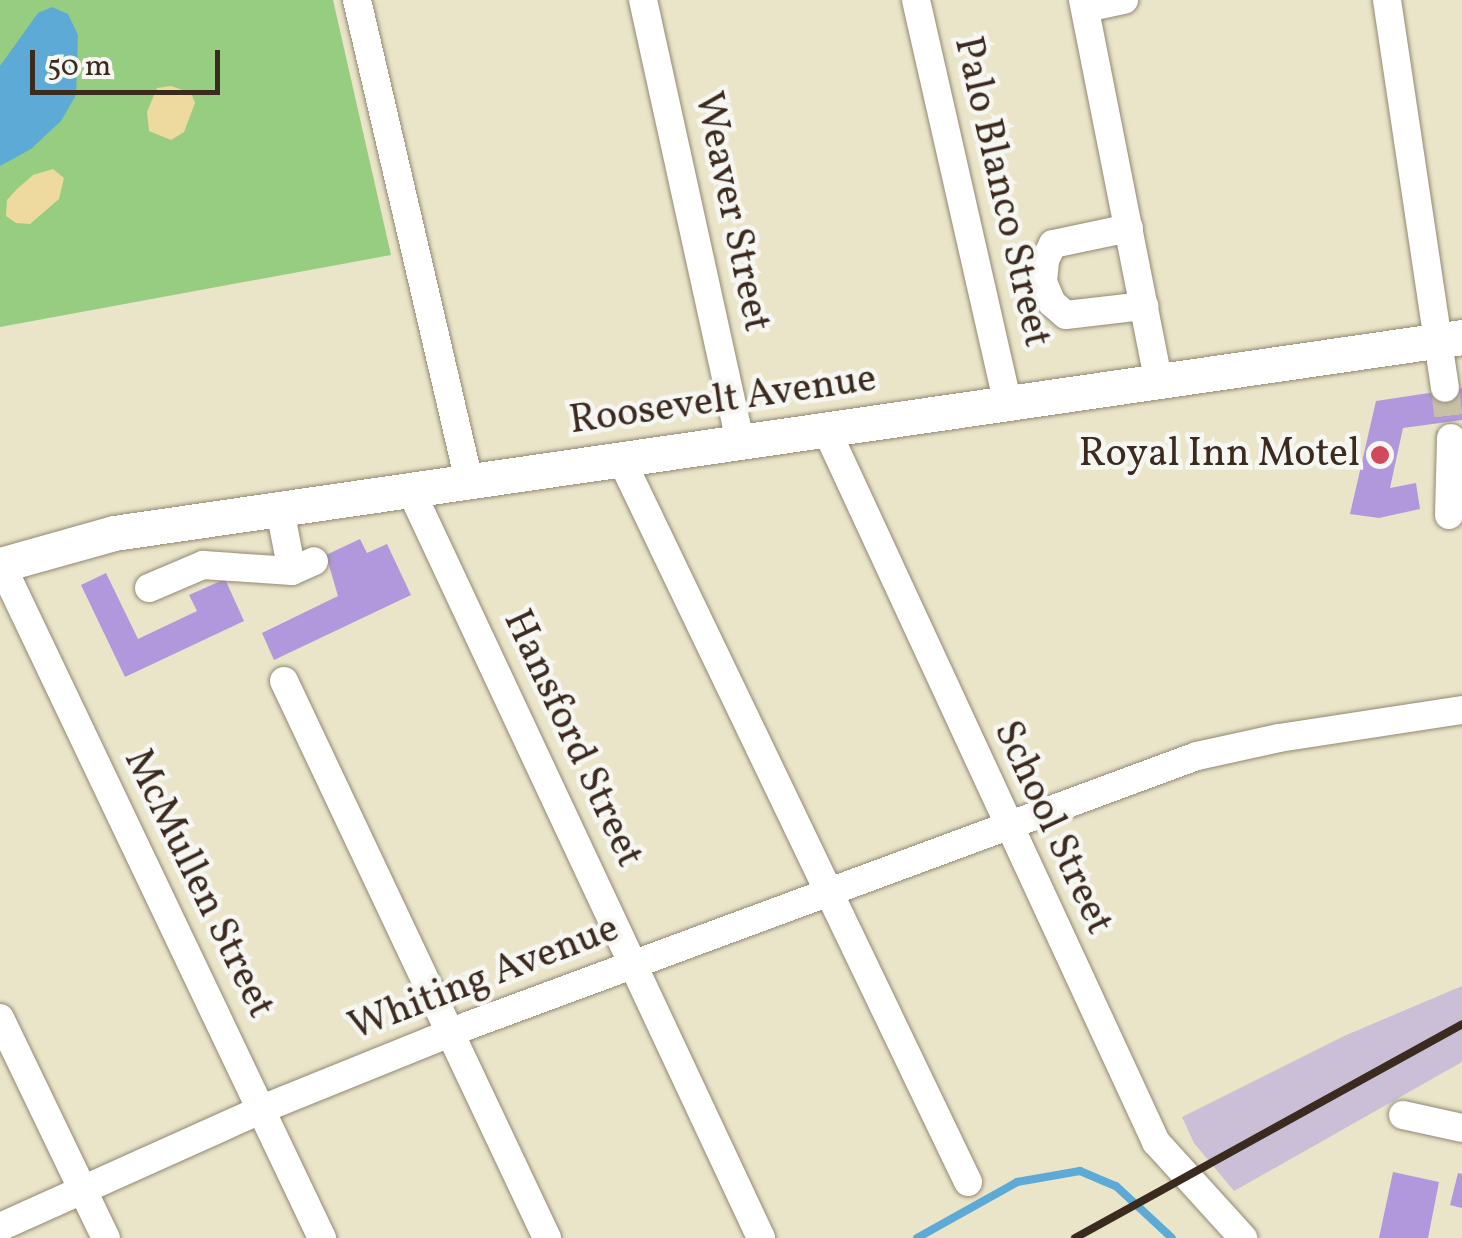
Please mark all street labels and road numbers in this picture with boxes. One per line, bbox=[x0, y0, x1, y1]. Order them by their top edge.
street label: Palo Blanco Street bbox=[942, 32, 1060, 352]
street label: Weaver Street bbox=[682, 88, 780, 336]
street label: Roosevelt Avenue bbox=[567, 356, 879, 446]
street label: Hansford Street bbox=[491, 603, 653, 875]
street label: School Street bbox=[982, 714, 1122, 942]
street label: McMullen Street bbox=[112, 742, 284, 1026]
street label: Whiting Avenue bbox=[342, 906, 626, 1052]

